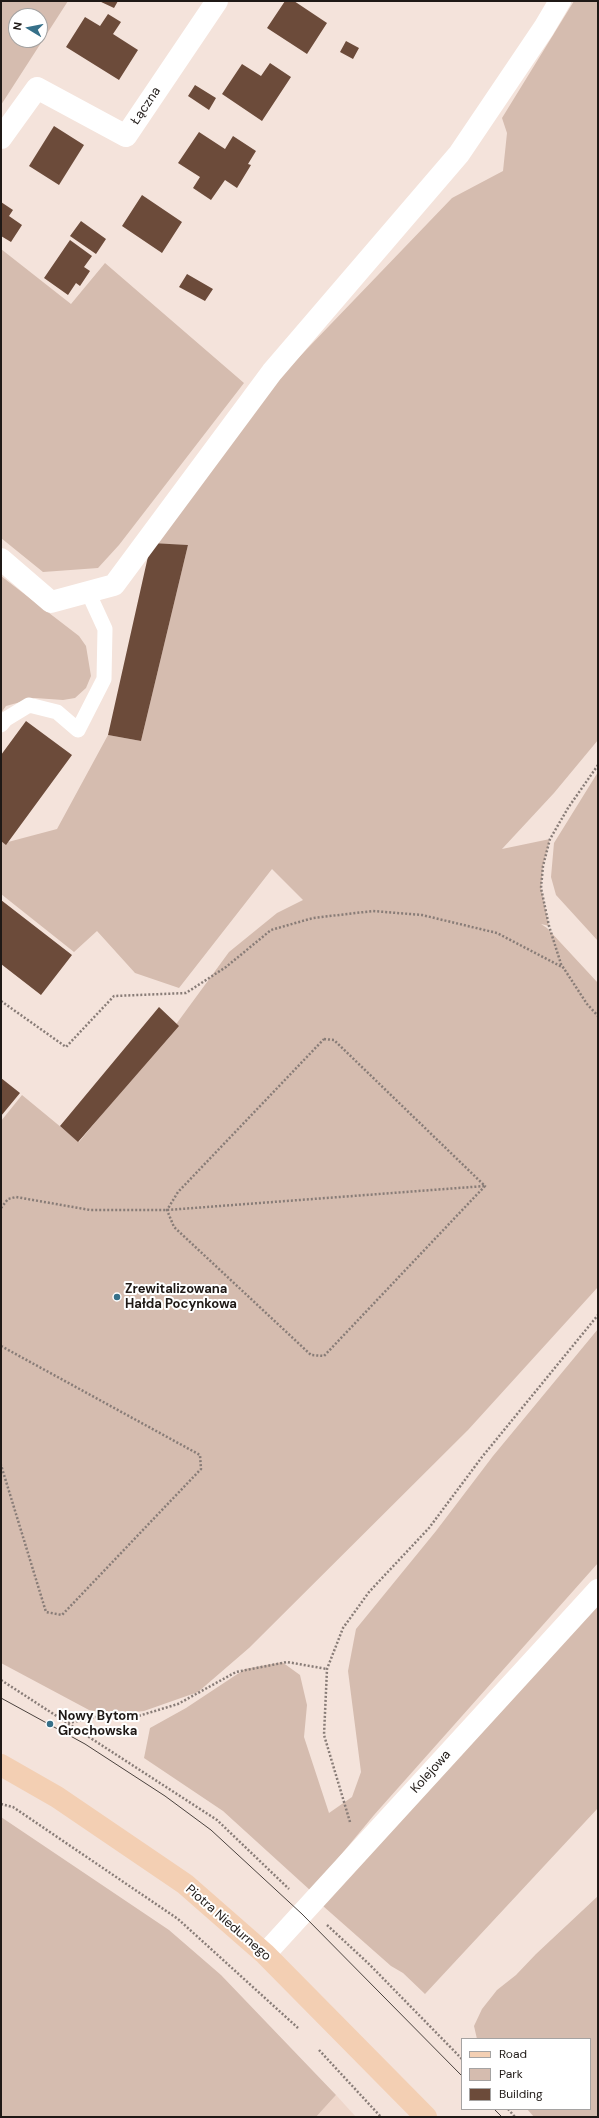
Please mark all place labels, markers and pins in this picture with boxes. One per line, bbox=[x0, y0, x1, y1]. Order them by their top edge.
place label: Zrewitalizowana Hałda Pocynkowa bbox=[125, 1282, 237, 1313]
marker: Zrewitalizowana Hałda Pocynkowa bbox=[112, 1292, 122, 1302]
place label: Nowy Bytom Grochowska bbox=[58, 1709, 139, 1740]
marker: Nowy Bytom Grochowska bbox=[45, 1719, 55, 1729]

